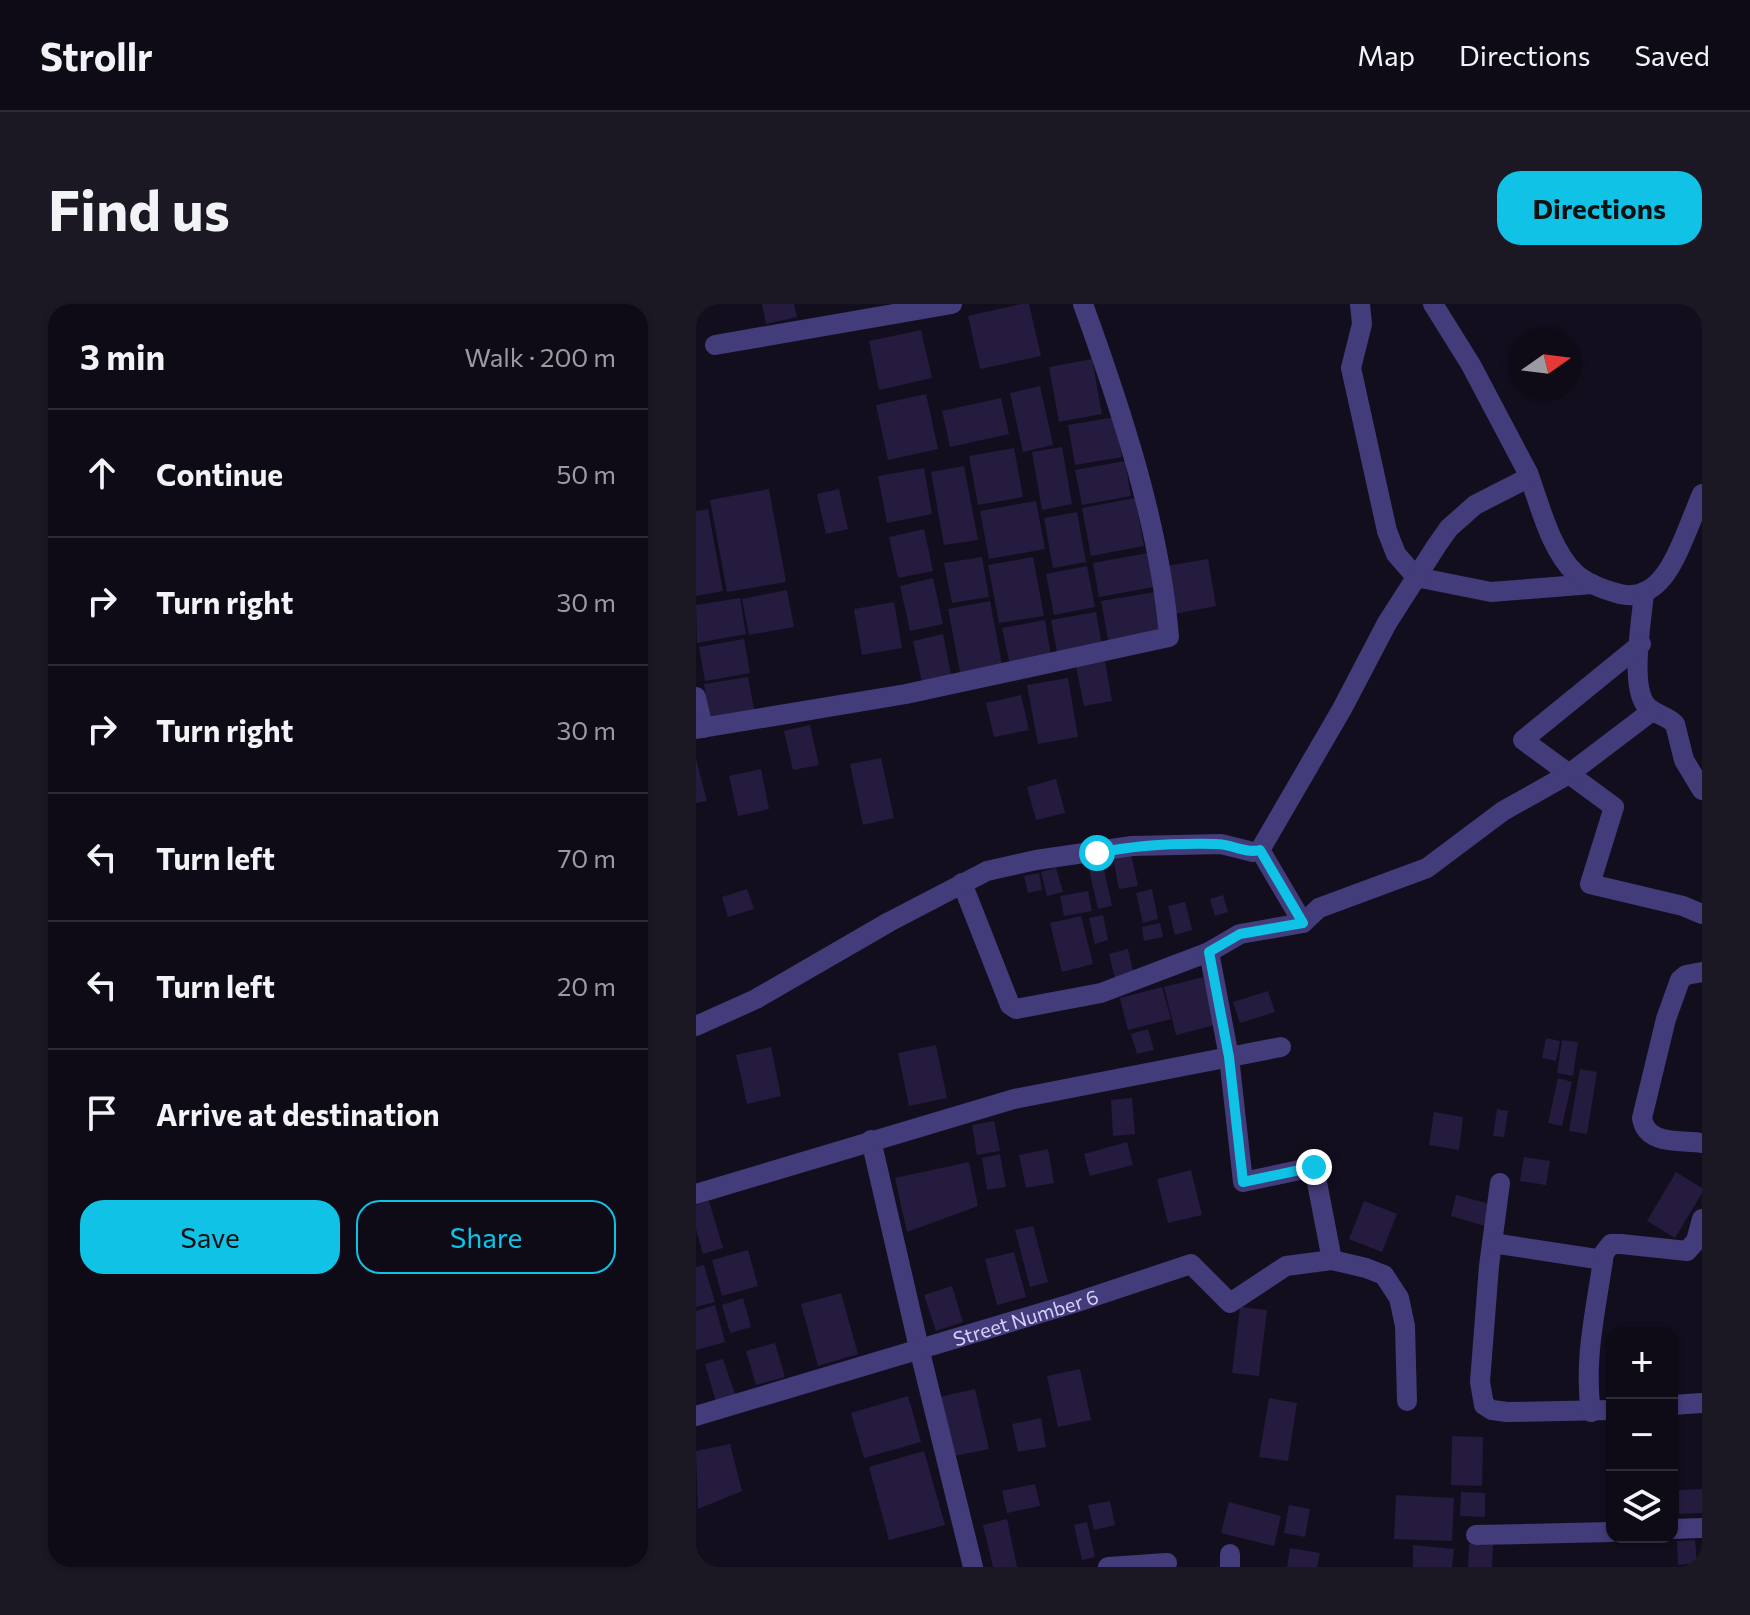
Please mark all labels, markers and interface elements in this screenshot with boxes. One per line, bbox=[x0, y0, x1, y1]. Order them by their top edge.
text: Strollr bbox=[40, 32, 153, 79]
text: Map bbox=[1357, 38, 1415, 72]
text: Directions bbox=[1459, 38, 1590, 72]
text: Saved bbox=[1634, 38, 1710, 72]
button: Directions bbox=[1497, 171, 1702, 245]
text: Find us bbox=[48, 174, 230, 243]
north arrow bbox=[1510, 328, 1582, 400]
text: 3 min bbox=[80, 335, 165, 377]
text: Walk · 200 m bbox=[465, 341, 616, 372]
icon: ahead bbox=[80, 451, 124, 495]
text: Continue bbox=[156, 455, 283, 492]
text: 50 m bbox=[556, 458, 616, 489]
icon: right bbox=[80, 579, 124, 623]
text: Turn right bbox=[156, 583, 293, 620]
text: 30 m bbox=[557, 586, 616, 617]
icon: right bbox=[80, 707, 124, 751]
text: Turn right bbox=[156, 711, 293, 748]
text: 30 m bbox=[557, 714, 616, 745]
icon: left bbox=[80, 835, 124, 879]
route start bbox=[1079, 835, 1115, 871]
text: Turn left bbox=[156, 839, 275, 876]
text: 70 m bbox=[558, 842, 616, 873]
icon: left bbox=[80, 963, 124, 1007]
text: Turn left bbox=[156, 967, 275, 1004]
text: 20 m bbox=[557, 970, 616, 1001]
icon: arrive bbox=[80, 1091, 124, 1135]
text: Arrive at destination bbox=[156, 1095, 440, 1132]
route end bbox=[1296, 1149, 1332, 1185]
button: Save bbox=[80, 1200, 340, 1274]
button: Share bbox=[356, 1200, 616, 1274]
street label: Street Number 6 bbox=[950, 1284, 1101, 1351]
map controls bbox=[1606, 1327, 1678, 1543]
button: + bbox=[1606, 1327, 1678, 1399]
button: − bbox=[1606, 1399, 1678, 1471]
button: layers bbox=[1606, 1471, 1678, 1543]

